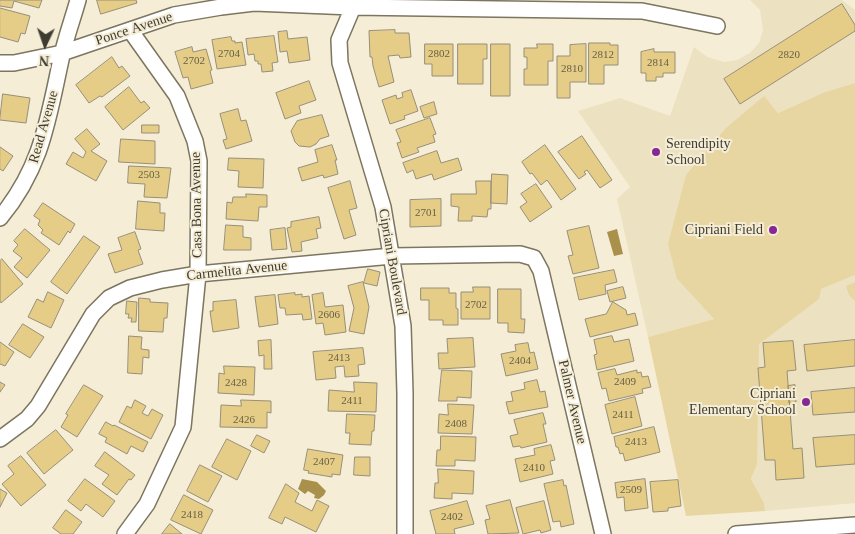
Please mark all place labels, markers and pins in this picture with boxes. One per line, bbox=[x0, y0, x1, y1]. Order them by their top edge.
place label: Serendipity School bbox=[666, 136, 731, 168]
marker: Serendipity School bbox=[650, 146, 662, 158]
place label: Cipriani Field bbox=[685, 222, 763, 238]
marker: Cipriani Field bbox=[767, 224, 779, 236]
place label: Cipriani Elementary School bbox=[689, 386, 796, 418]
marker: Cipriani Elementary School bbox=[800, 396, 812, 408]

